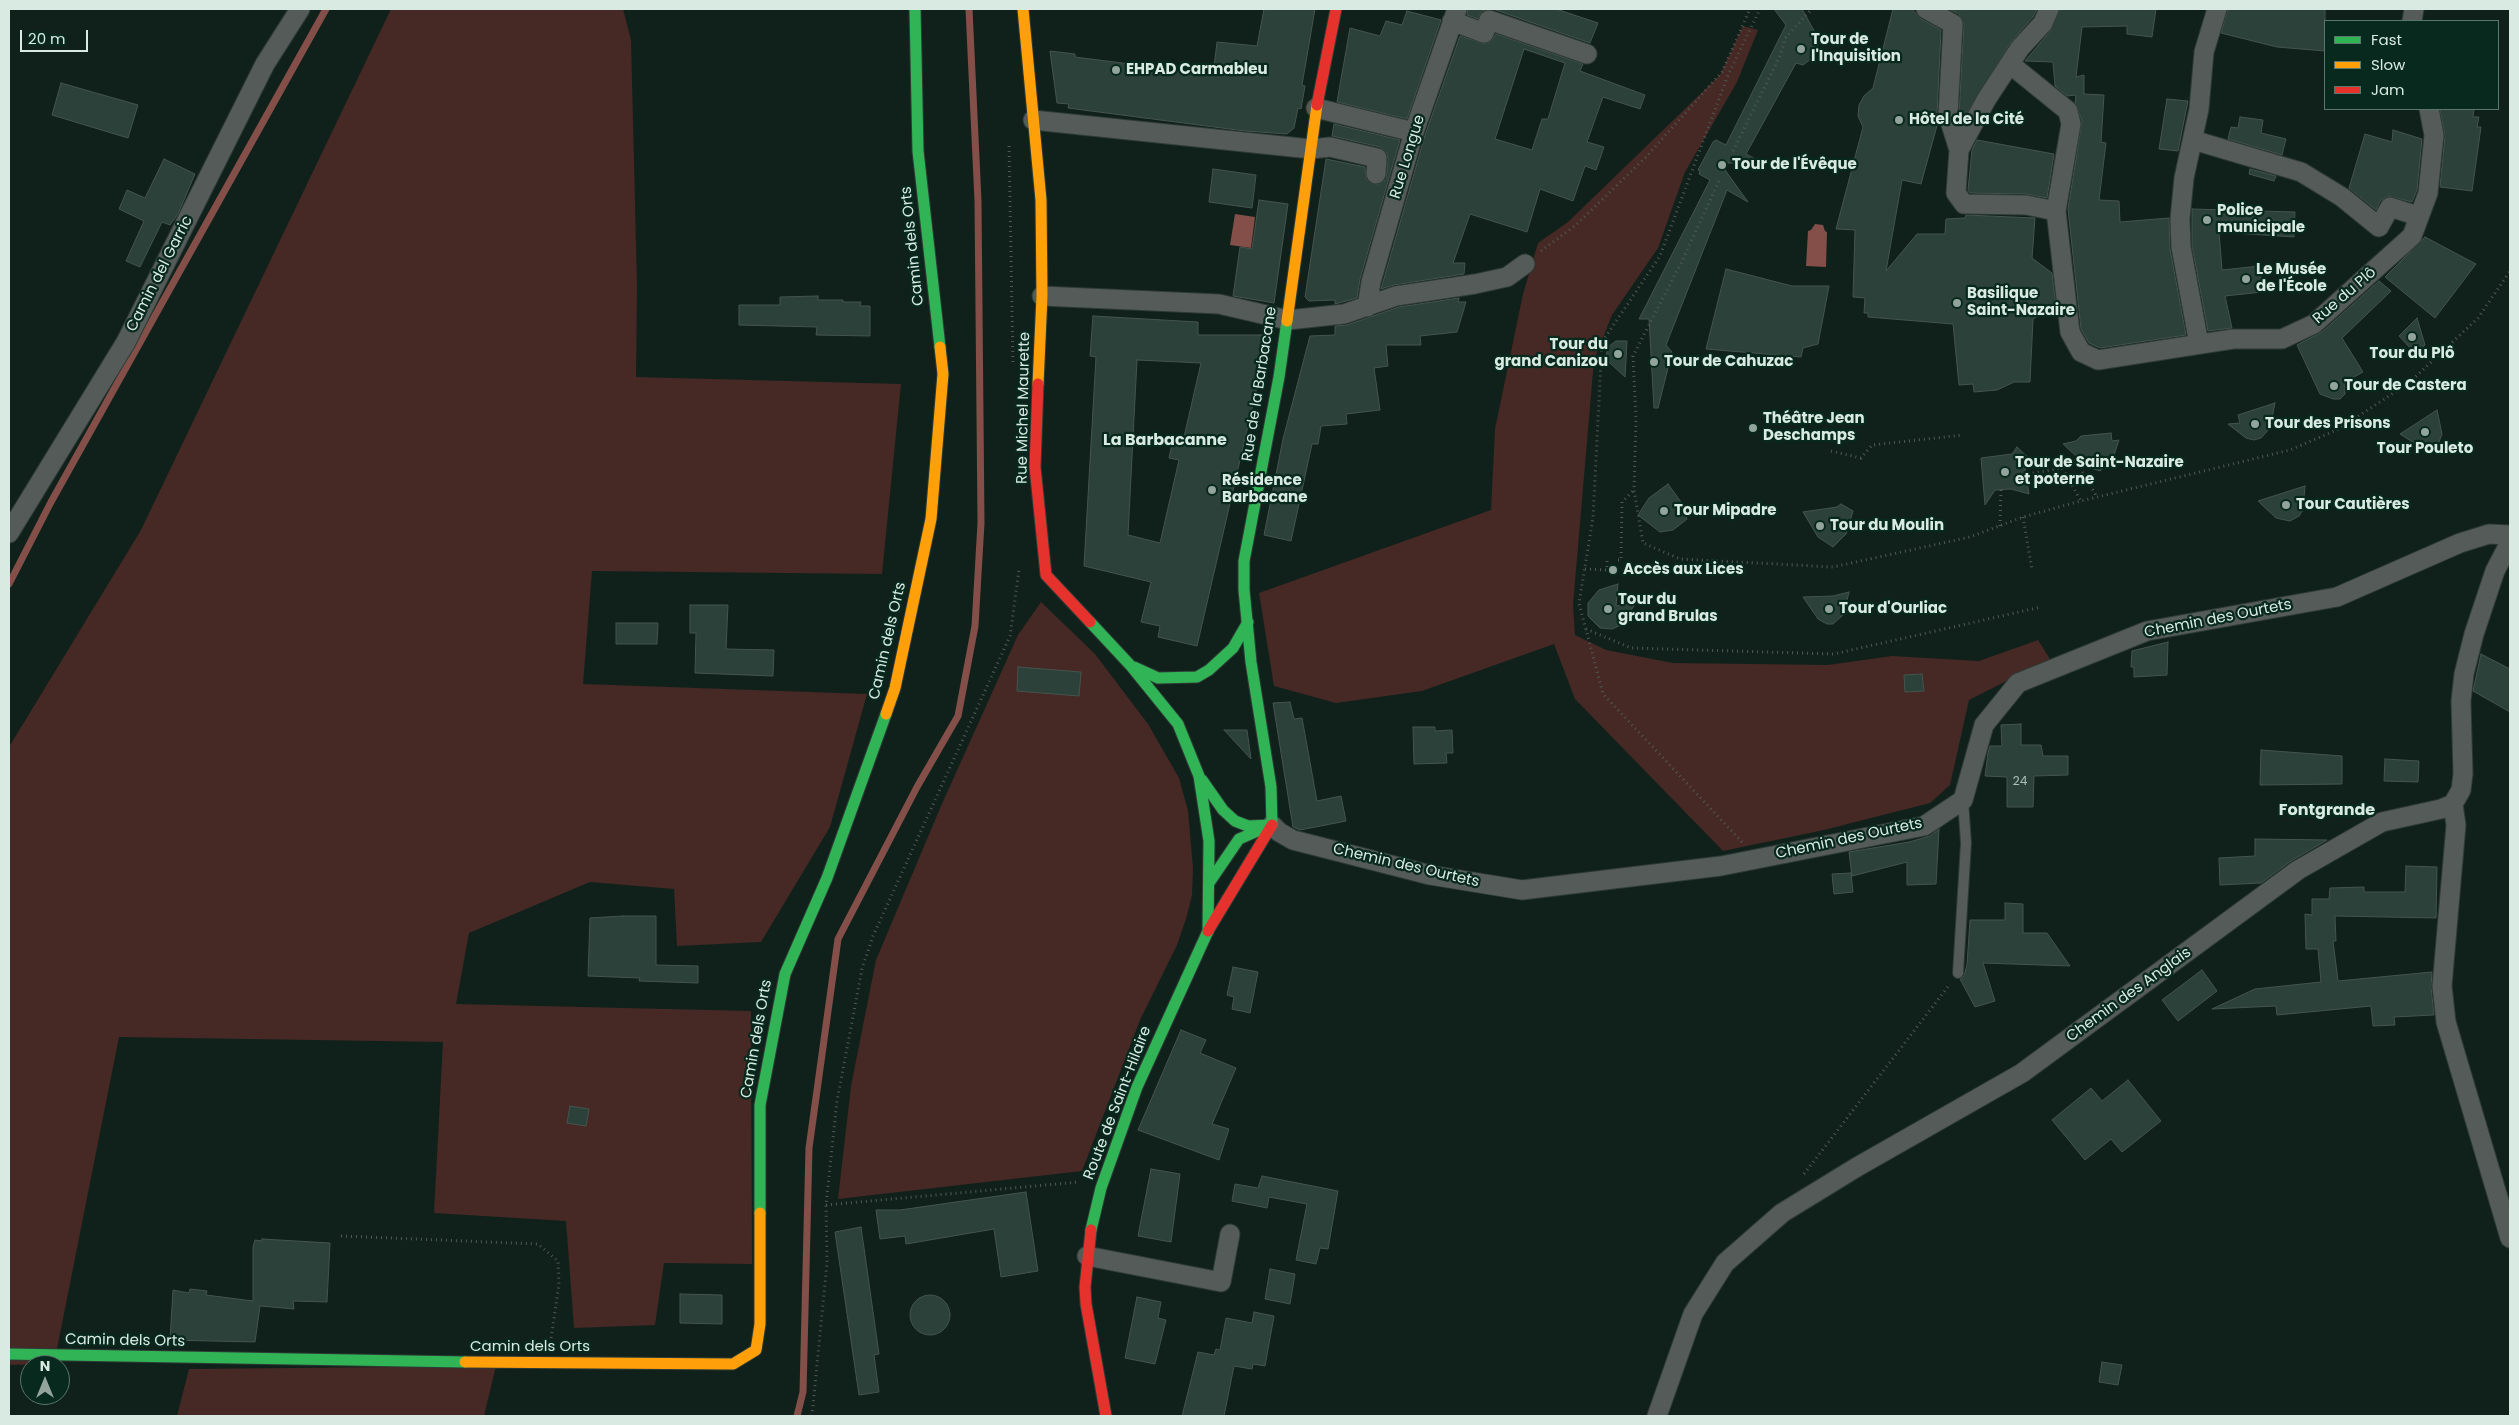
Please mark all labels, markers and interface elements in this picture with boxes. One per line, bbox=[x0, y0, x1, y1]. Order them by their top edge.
scale bar bbox=[22, 20, 90, 52]
legend bbox=[2324, 20, 2499, 110]
text: 20 m bbox=[28, 28, 66, 49]
text: Fast bbox=[2371, 29, 2402, 50]
place label: Tour de l'Inquisition bbox=[1811, 31, 1901, 66]
marker: Tour de l'Inquisition bbox=[1795, 43, 1807, 55]
text: Slow bbox=[2371, 54, 2405, 75]
place label: EHPAD Carmableu bbox=[1126, 61, 1268, 79]
marker: EHPAD Carmableu bbox=[1110, 64, 1122, 76]
text: Jam bbox=[2371, 79, 2405, 100]
place label: Hôtel de la Cité bbox=[1909, 111, 2024, 129]
street label: Rue Longue bbox=[1387, 113, 1429, 201]
marker: Hôtel de la Cité bbox=[1893, 114, 1905, 126]
place label: Tour de l'Évêque bbox=[1732, 156, 1857, 174]
marker: Tour de l'Évêque bbox=[1716, 159, 1728, 171]
street label: Camin dels Orts bbox=[898, 185, 928, 307]
place label: Police municipale bbox=[2217, 202, 2305, 237]
street label: Camin del Garric bbox=[123, 213, 197, 335]
marker: Police municipale bbox=[2201, 214, 2213, 226]
place label: Le Musée de l'École bbox=[2256, 261, 2327, 296]
street label: Rue du Plô bbox=[2310, 264, 2380, 328]
marker: Le Musée de l'École bbox=[2240, 273, 2252, 285]
place label: Basilique Saint-Nazaire bbox=[1967, 285, 2075, 320]
marker: Basilique Saint-Nazaire bbox=[1951, 297, 1963, 309]
street label: Rue de la Barbacane bbox=[1239, 305, 1281, 463]
marker: Tour du Plô bbox=[2406, 331, 2418, 343]
street label: Rue Michel Maurette bbox=[1014, 332, 1034, 484]
place label: Tour du grand Canizou bbox=[1494, 336, 1608, 371]
place label: Tour du Plô bbox=[2370, 345, 2454, 363]
marker: Tour du grand Canizou bbox=[1612, 348, 1624, 360]
place label: Tour de Cahuzac bbox=[1664, 353, 1793, 371]
marker: Tour de Cahuzac bbox=[1648, 356, 1660, 368]
place label: Tour de Castera bbox=[2344, 377, 2467, 395]
marker: Tour de Castera bbox=[2328, 380, 2340, 392]
place label: Théâtre Jean Deschamps bbox=[1763, 410, 1865, 445]
place label: Tour des Prisons bbox=[2265, 415, 2391, 433]
marker: Tour des Prisons bbox=[2249, 418, 2261, 430]
marker: Théâtre Jean Deschamps bbox=[1747, 422, 1759, 434]
marker: Tour Pouleto bbox=[2419, 426, 2431, 438]
district label: La Barbacanne bbox=[1103, 431, 1227, 451]
place label: Tour Pouleto bbox=[2377, 440, 2473, 458]
place label: Tour de Saint-Nazaire et poterne bbox=[2015, 454, 2184, 489]
marker: Tour de Saint-Nazaire et poterne bbox=[1999, 466, 2011, 478]
place label: Résidence Barbacane bbox=[1222, 472, 1307, 507]
marker: Résidence Barbacane bbox=[1206, 484, 1218, 496]
place label: Tour Cautières bbox=[2296, 496, 2410, 514]
marker: Tour Cautières bbox=[2280, 499, 2292, 511]
place label: Tour Mipadre bbox=[1674, 502, 1777, 520]
marker: Tour Mipadre bbox=[1658, 505, 1670, 517]
place label: Tour du Moulin bbox=[1830, 517, 1944, 535]
marker: Tour du Moulin bbox=[1814, 520, 1826, 532]
place label: Accès aux Lices bbox=[1623, 561, 1744, 579]
marker: Accès aux Lices bbox=[1607, 564, 1619, 576]
street label: Camin dels Orts bbox=[866, 580, 910, 702]
place label: Tour du grand Brulas bbox=[1618, 591, 1718, 626]
street label: Chemin des Ourtets bbox=[2143, 596, 2293, 642]
place label: Tour d'Ourliac bbox=[1839, 600, 1947, 618]
marker: Tour du grand Brulas bbox=[1602, 603, 1614, 615]
marker: Tour d'Ourliac bbox=[1823, 603, 1835, 615]
house number: 24 bbox=[2013, 775, 2027, 789]
district label: Fontgrande bbox=[2279, 801, 2375, 821]
street label: Chemin des Ourtets bbox=[1774, 815, 1924, 863]
street label: Chemin des Ourtets bbox=[1331, 840, 1481, 892]
street label: Chemin des Anglais bbox=[2063, 944, 2195, 1046]
street label: Camin dels Orts bbox=[738, 978, 776, 1100]
street label: Route de Saint-Hilaire bbox=[1080, 1024, 1156, 1182]
street label: Camin dels Orts bbox=[65, 1331, 185, 1351]
street label: Camin dels Orts bbox=[470, 1338, 590, 1356]
north arrow bbox=[20, 1355, 70, 1405]
text: N bbox=[40, 1356, 50, 1376]

